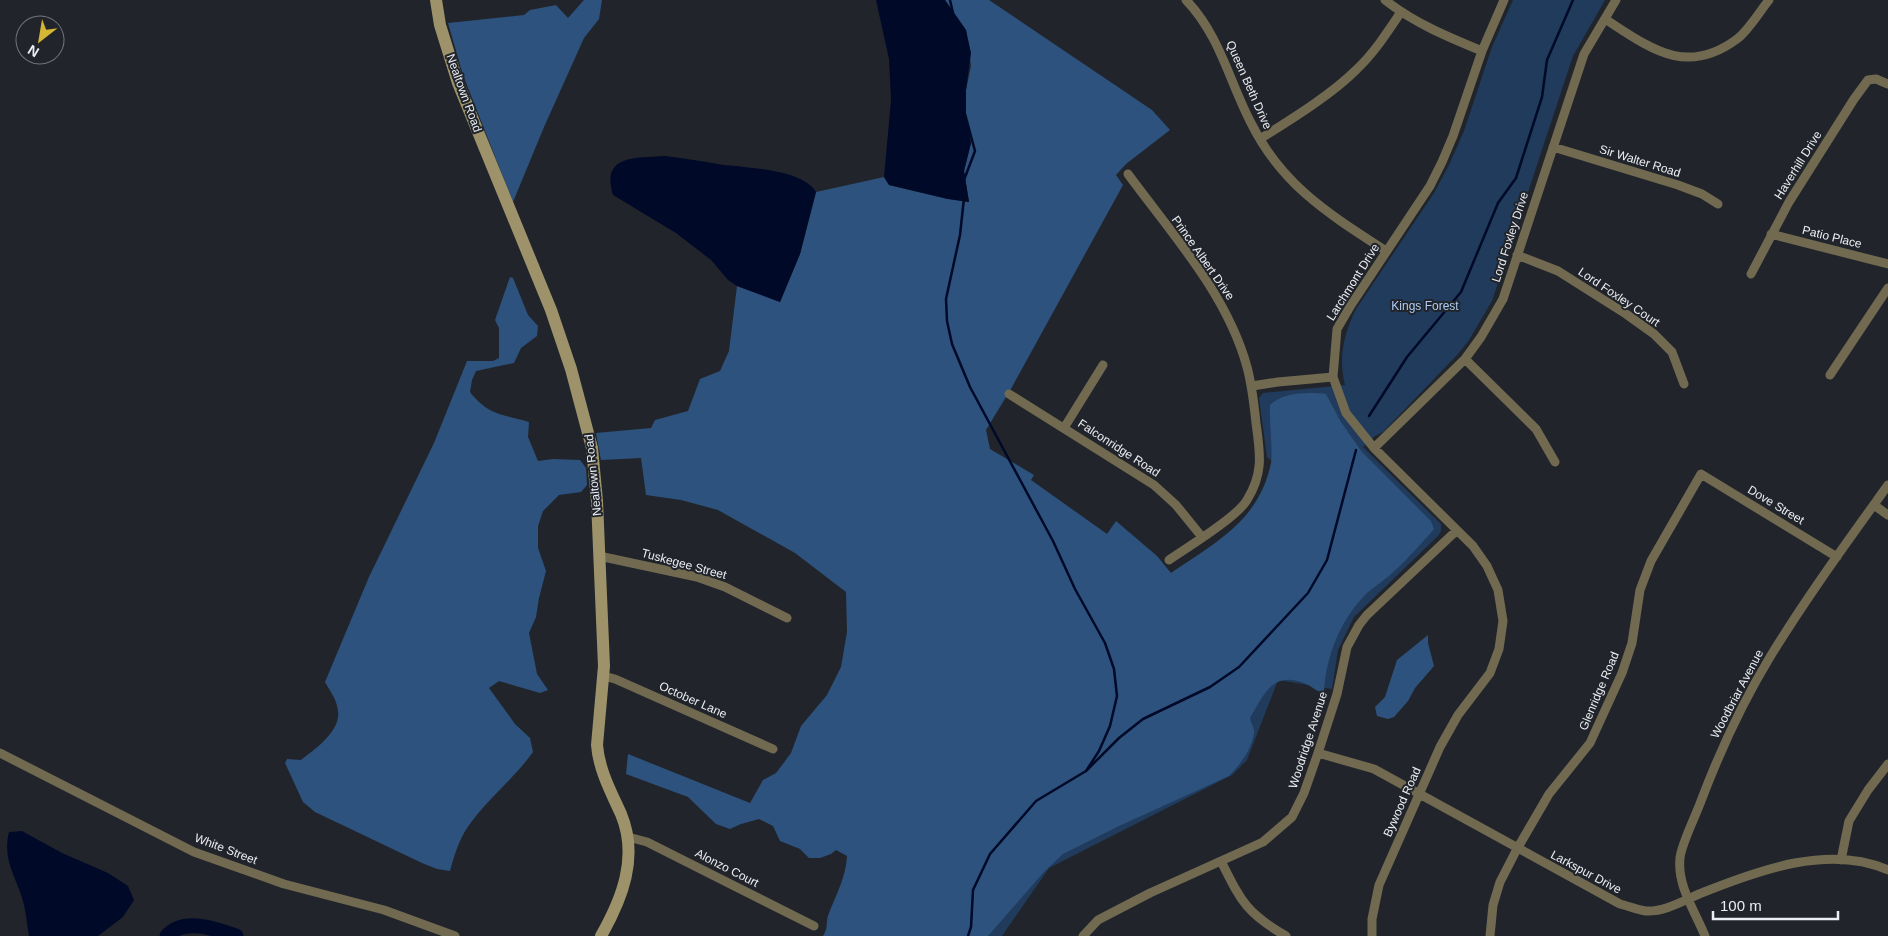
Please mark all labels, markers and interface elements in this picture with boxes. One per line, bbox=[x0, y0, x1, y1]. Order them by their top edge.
north arrow bbox=[15, 15, 65, 65]
street label: Queen Beth Drive bbox=[1223, 39, 1275, 132]
text: N bbox=[25, 42, 42, 61]
street label: Nealtown Road bbox=[443, 52, 485, 134]
street label: Haverhill Drive bbox=[1771, 128, 1825, 202]
street label: Sir Walter Road bbox=[1598, 142, 1682, 180]
street label: Lord Foxley Drive bbox=[1489, 190, 1531, 284]
street label: Prince Albert Drive bbox=[1169, 213, 1237, 303]
street label: Patio Place bbox=[1801, 223, 1863, 251]
street label: Larchmont Drive bbox=[1324, 241, 1382, 323]
street label: Lord Foxley Court bbox=[1576, 265, 1663, 330]
park label: Kings Forest bbox=[1391, 299, 1459, 313]
street label: Falconridge Road bbox=[1075, 416, 1163, 480]
street label: Nealtown Road bbox=[582, 433, 604, 517]
street label: Dove Street bbox=[1745, 483, 1807, 528]
street label: Tuskegee Street bbox=[640, 546, 729, 582]
street label: Woodbriar Avenue bbox=[1708, 647, 1766, 741]
street label: Glenridge Road bbox=[1576, 650, 1622, 732]
street label: October Lane bbox=[657, 679, 729, 721]
street label: Woodridge Avenue bbox=[1286, 690, 1330, 790]
street label: Bywood Road bbox=[1380, 765, 1424, 839]
street label: White Street bbox=[193, 831, 260, 868]
street label: Alonzo Court bbox=[693, 846, 762, 890]
street label: Larkspur Drive bbox=[1548, 848, 1624, 897]
scale bar bbox=[1713, 888, 1838, 920]
text: 100 m bbox=[1720, 897, 1762, 914]

